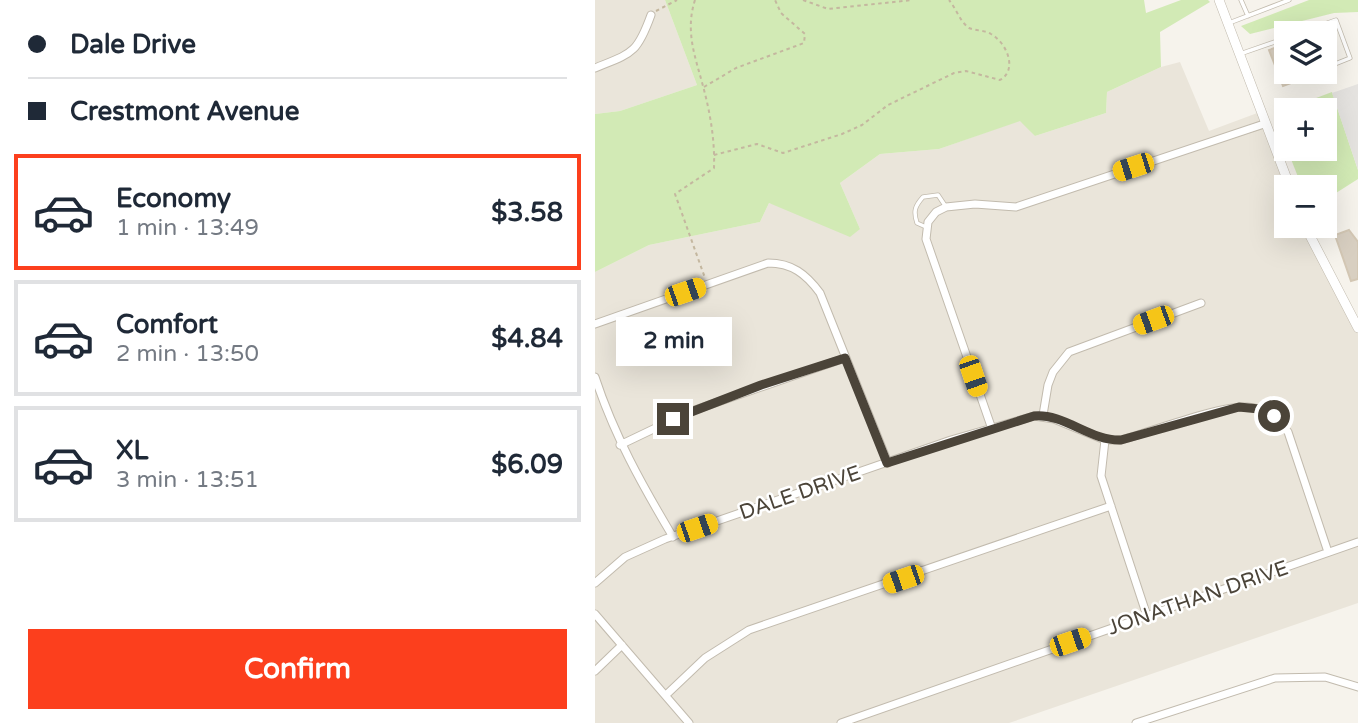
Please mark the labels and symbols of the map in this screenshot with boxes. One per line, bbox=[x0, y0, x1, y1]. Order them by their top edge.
car bbox=[1110, 151, 1157, 183]
car bbox=[662, 275, 709, 309]
car bbox=[1130, 303, 1177, 337]
callout: 2 min bbox=[615, 318, 731, 366]
car bbox=[957, 353, 990, 399]
route start bbox=[1258, 400, 1290, 432]
route end bbox=[657, 403, 689, 435]
street label: DALE DRIVE bbox=[736, 461, 864, 525]
car bbox=[674, 511, 721, 545]
street label: JONATHAN DRIVE bbox=[1104, 555, 1292, 641]
car bbox=[880, 562, 927, 596]
car bbox=[1047, 625, 1094, 659]

